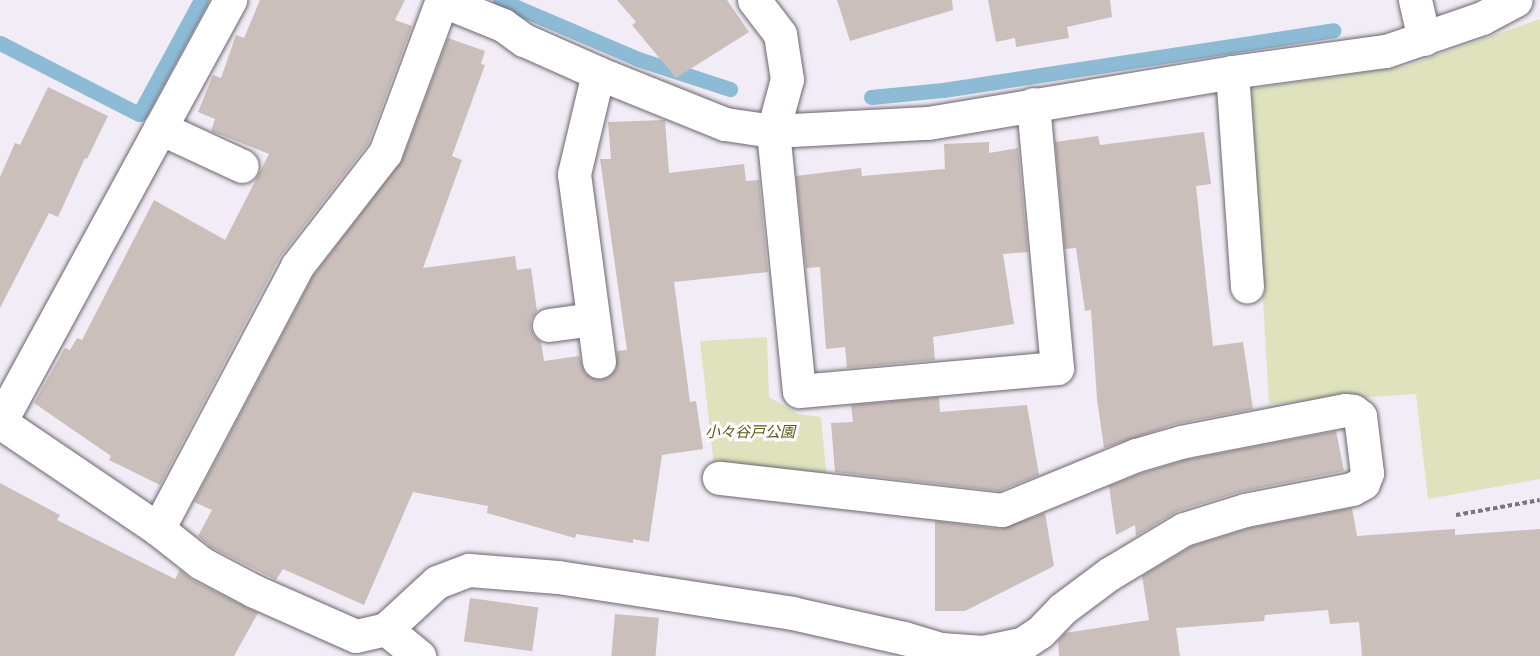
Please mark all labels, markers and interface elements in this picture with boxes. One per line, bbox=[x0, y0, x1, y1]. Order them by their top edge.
park label: 小々谷戸公園 bbox=[705, 423, 795, 441]

